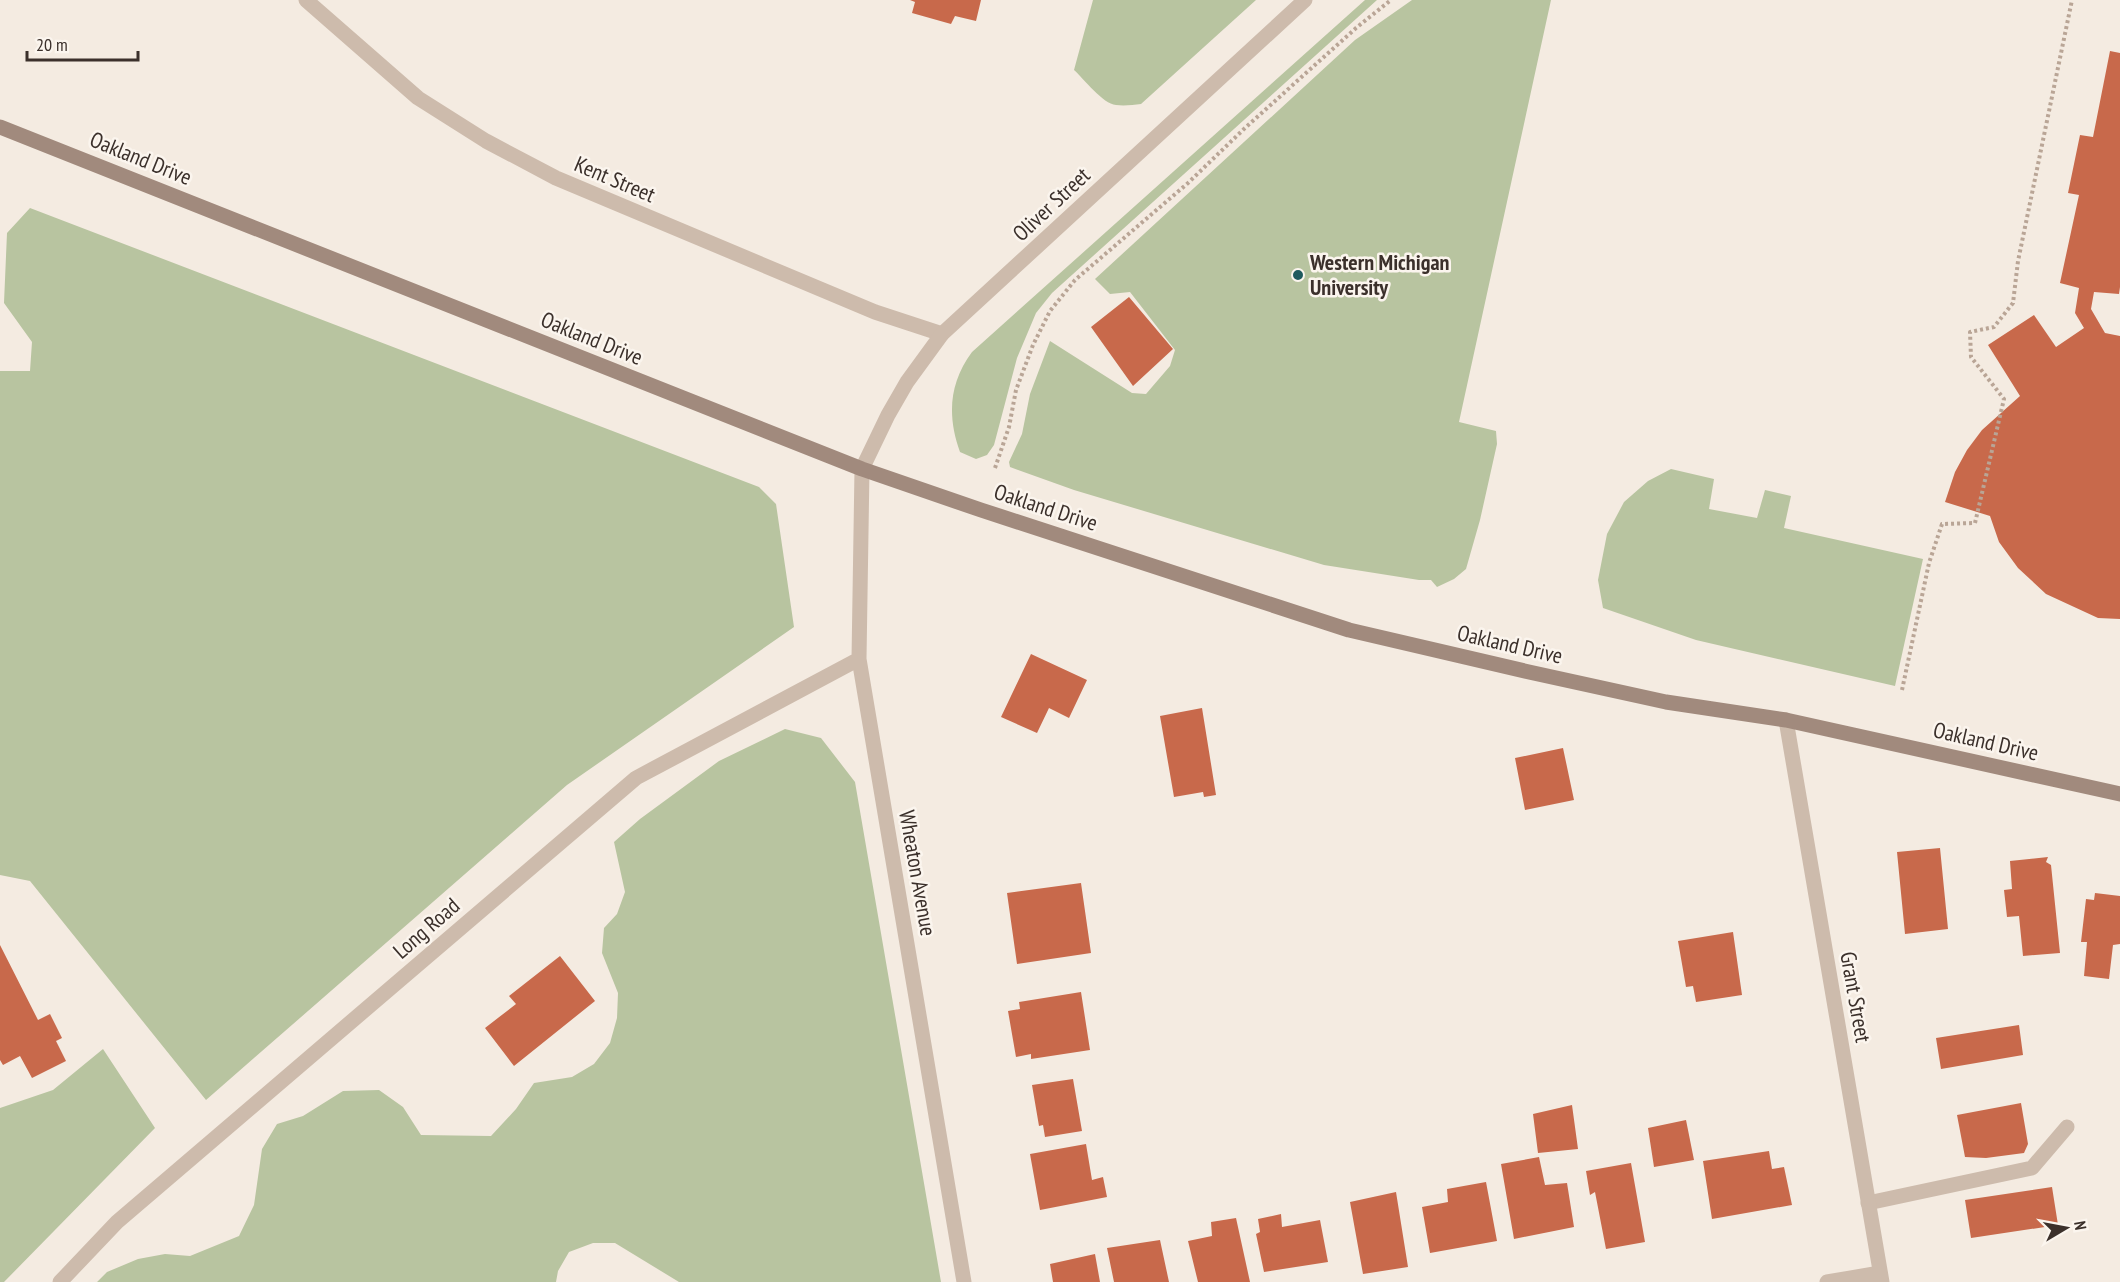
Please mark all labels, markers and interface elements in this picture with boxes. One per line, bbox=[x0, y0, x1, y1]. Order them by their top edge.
scale bar bbox=[27, 24, 138, 62]
text: 20 m bbox=[36, 33, 68, 56]
street label: Oakland Drive bbox=[86, 125, 196, 191]
street label: Kent Street bbox=[570, 150, 660, 208]
street label: Oliver Street bbox=[1006, 161, 1096, 247]
place label: Western Michigan University bbox=[1309, 248, 1449, 301]
marker: Western Michigan University bbox=[1291, 268, 1305, 282]
street label: Oakland Drive bbox=[537, 305, 647, 371]
street label: Oakland Drive bbox=[991, 477, 1101, 537]
street label: Oakland Drive bbox=[1455, 618, 1565, 670]
street label: Oakland Drive bbox=[1931, 715, 2041, 767]
street label: Wheaton Avenue bbox=[893, 808, 943, 938]
street label: Long Road bbox=[387, 892, 465, 964]
street label: Grant Street bbox=[1834, 949, 1878, 1045]
north arrow bbox=[2036, 1198, 2096, 1258]
text: N bbox=[2070, 1219, 2091, 1231]

